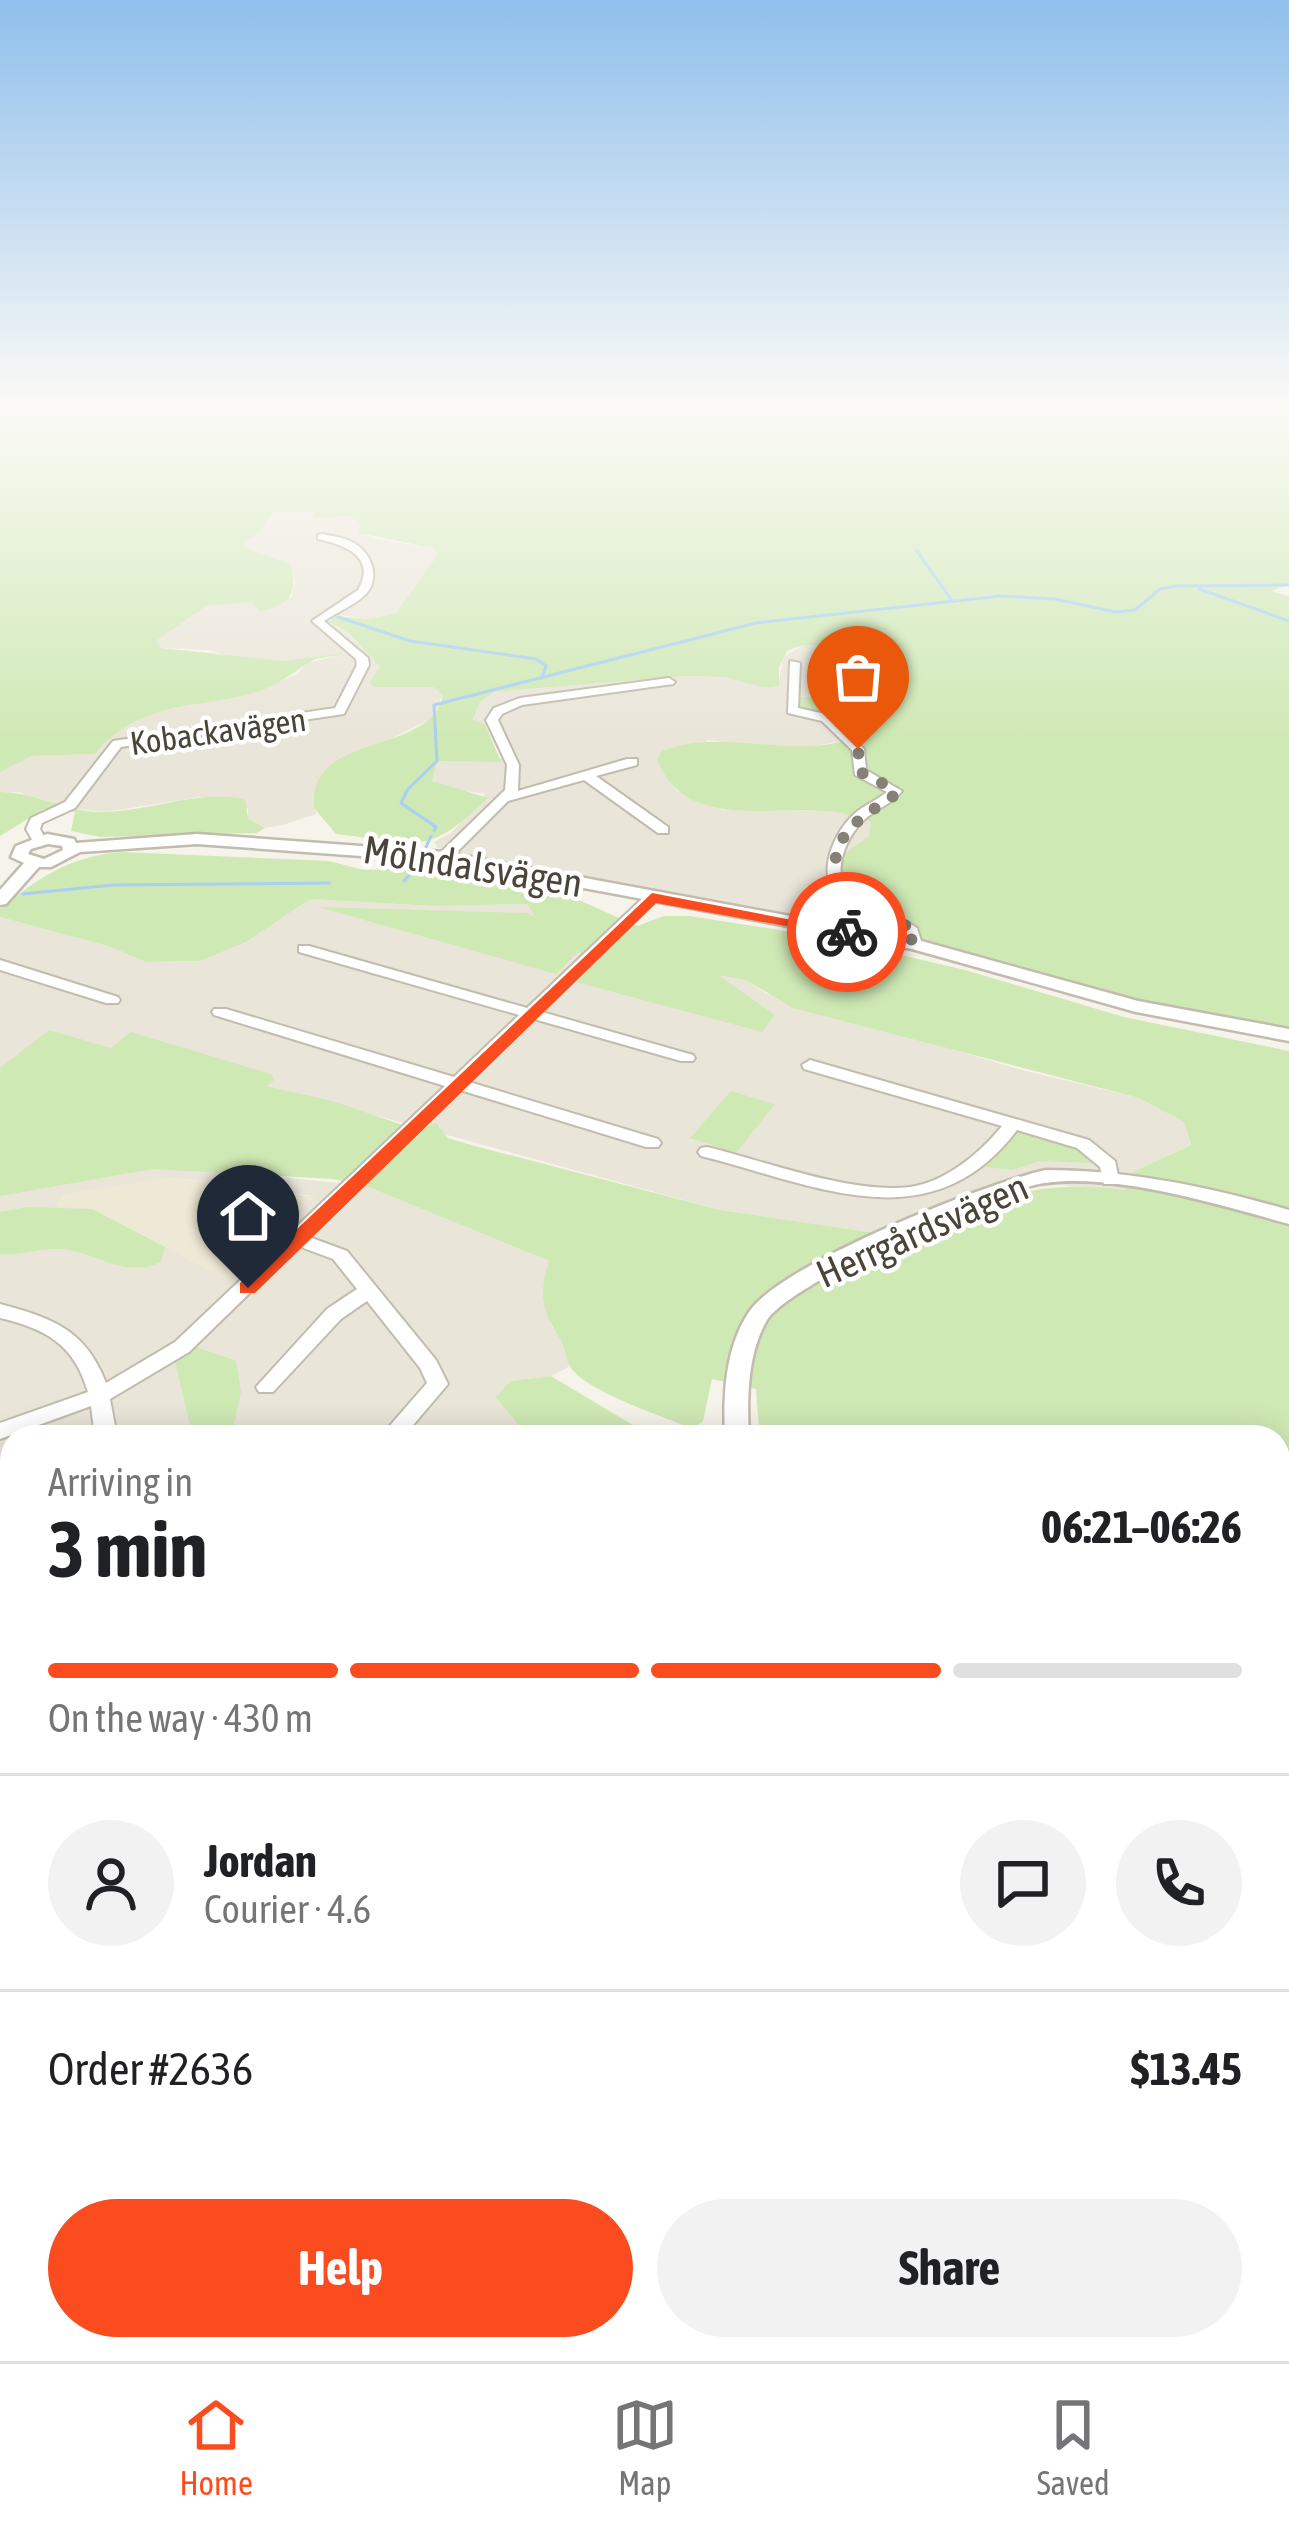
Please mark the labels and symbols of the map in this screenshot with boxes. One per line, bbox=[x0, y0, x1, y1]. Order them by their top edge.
pin bbox=[807, 626, 909, 749]
street label: Kobackavägen bbox=[128, 700, 308, 762]
street label: Mölndalsvägen bbox=[360, 827, 586, 905]
courier bbox=[787, 872, 907, 992]
street label: Herrgårdsvägen bbox=[810, 1164, 1034, 1296]
pin bbox=[197, 1165, 299, 1288]

